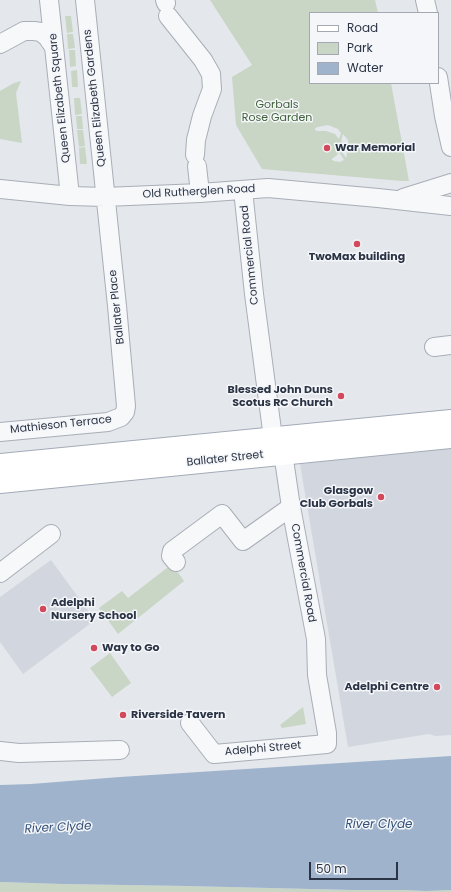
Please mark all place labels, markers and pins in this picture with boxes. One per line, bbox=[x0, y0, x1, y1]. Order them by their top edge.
place label: War Memorial bbox=[335, 141, 415, 155]
marker: War Memorial bbox=[322, 143, 332, 153]
marker: TwoMax building bbox=[352, 239, 362, 249]
place label: TwoMax building bbox=[309, 250, 405, 264]
place label: Blessed John Duns Scotus RC Church bbox=[227, 383, 333, 409]
marker: Blessed John Duns Scotus RC Church bbox=[336, 391, 346, 401]
place label: Glasgow Club Gorbals bbox=[300, 484, 373, 510]
marker: Glasgow Club Gorbals bbox=[376, 492, 386, 502]
place label: Adelphi Nursery School bbox=[51, 596, 136, 622]
marker: Adelphi Nursery School bbox=[38, 604, 48, 614]
place label: Way to Go bbox=[102, 641, 160, 655]
marker: Way to Go bbox=[89, 643, 99, 653]
place label: Adelphi Centre bbox=[344, 680, 429, 694]
marker: Adelphi Centre bbox=[432, 682, 442, 692]
place label: Riverside Tavern bbox=[131, 708, 226, 722]
marker: Riverside Tavern bbox=[118, 710, 128, 720]

